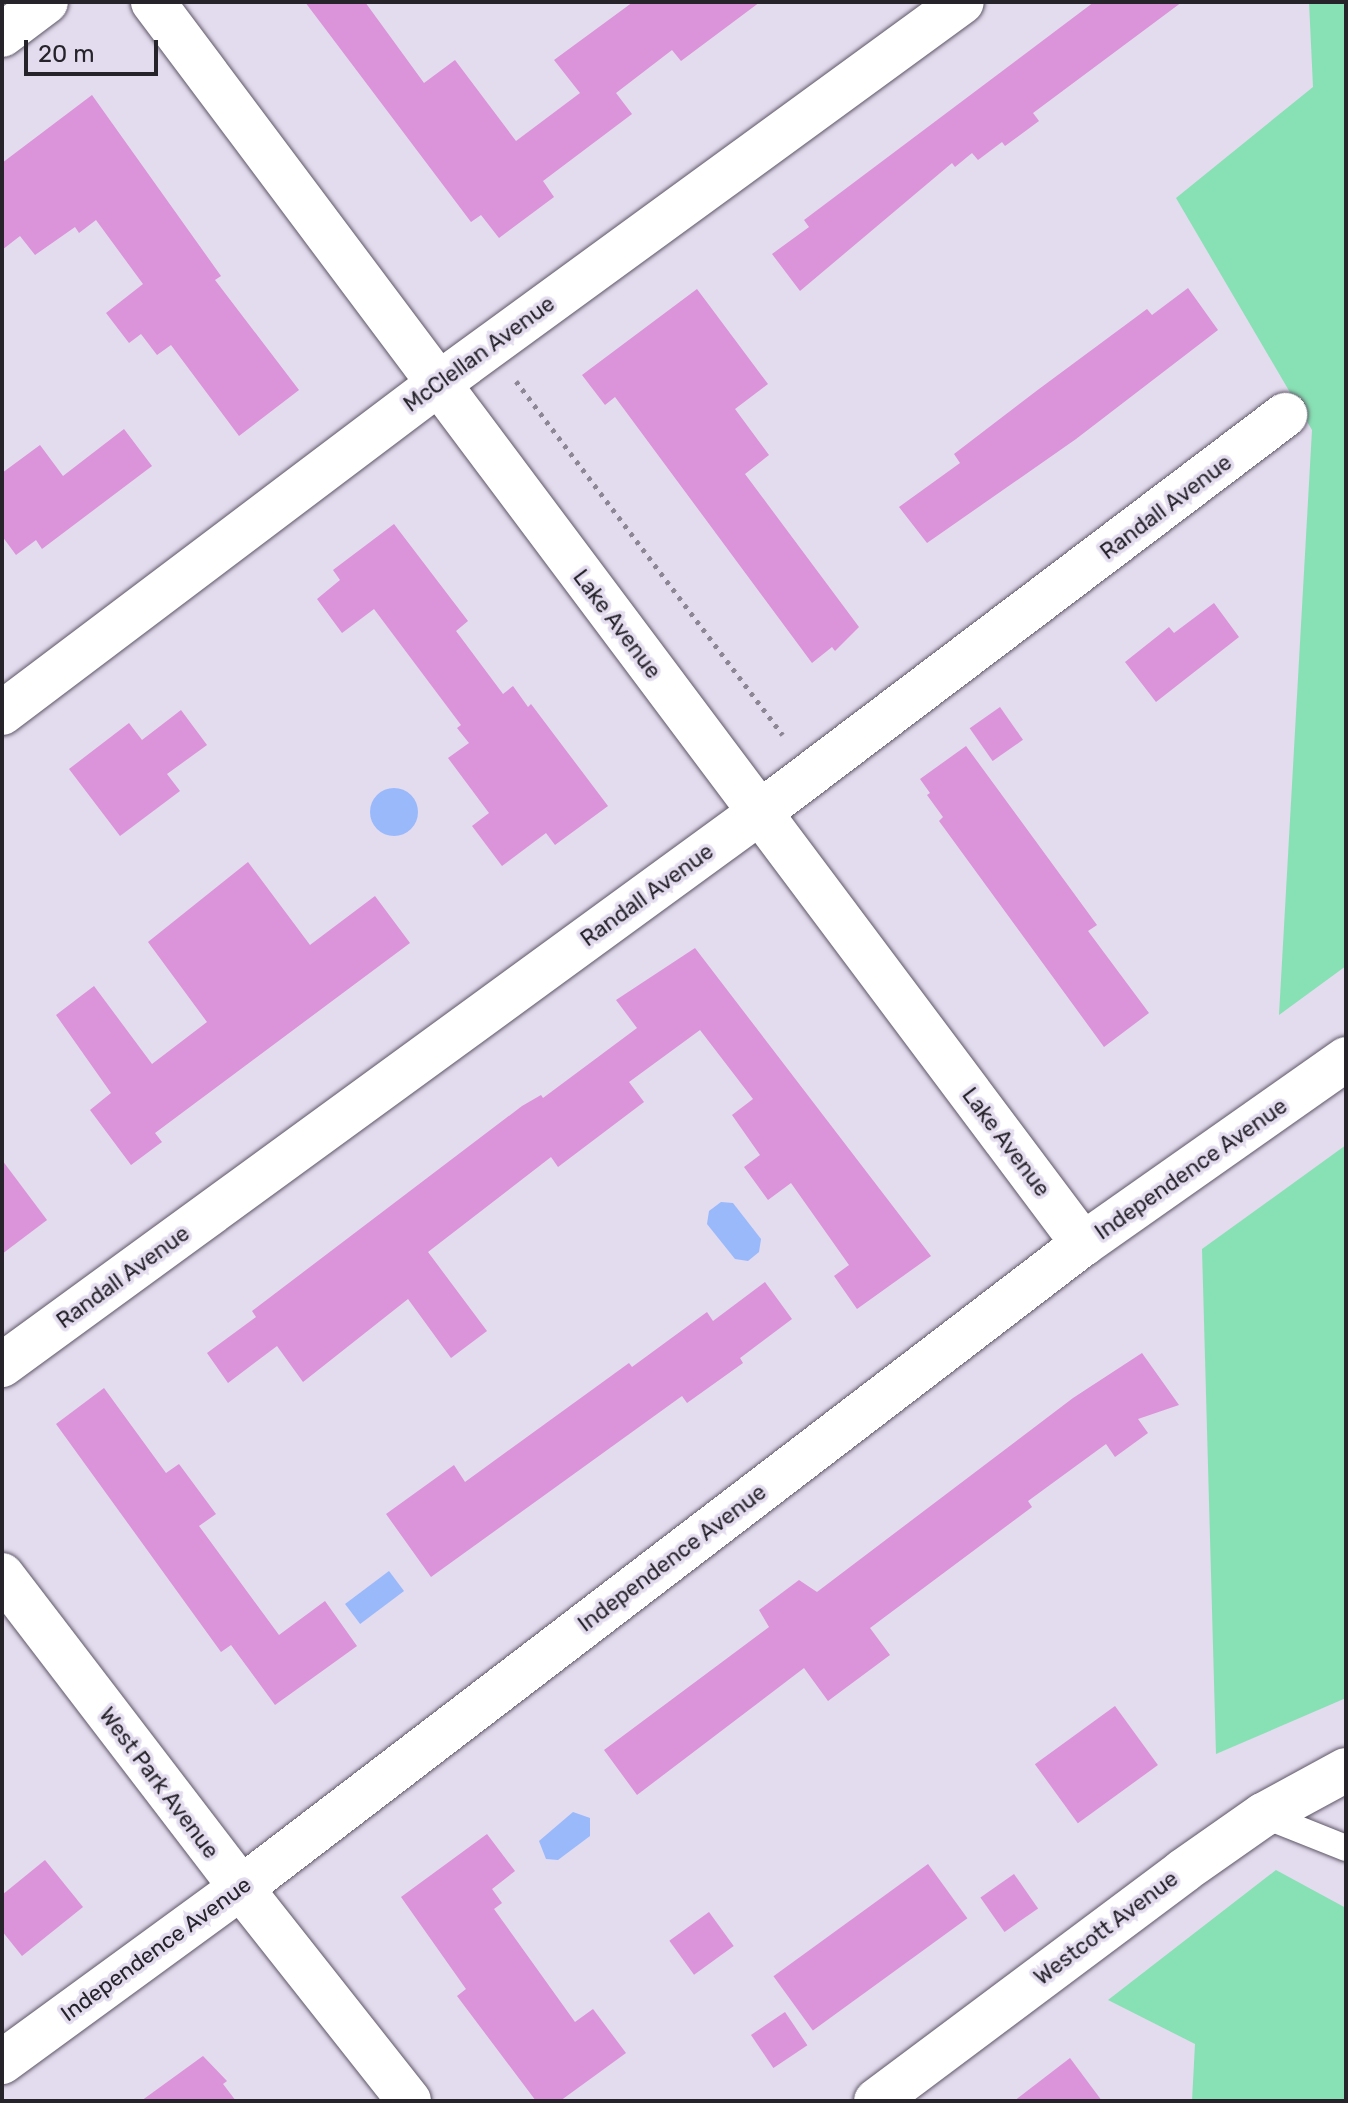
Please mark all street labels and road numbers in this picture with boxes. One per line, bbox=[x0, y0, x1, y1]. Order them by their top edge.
street label: McClellan Avenue bbox=[398, 290, 560, 418]
street label: Randall Avenue bbox=[1095, 449, 1237, 565]
street label: Lake Avenue bbox=[567, 564, 667, 684]
street label: Randall Avenue bbox=[575, 838, 719, 952]
street label: Lake Avenue bbox=[956, 1082, 1056, 1202]
street label: Independence Avenue bbox=[1090, 1092, 1292, 1246]
street label: Randall Avenue bbox=[51, 1220, 195, 1334]
street label: Independence Avenue bbox=[573, 1479, 771, 1637]
street label: West Park Avenue bbox=[93, 1702, 225, 1864]
street label: Westcott Avenue bbox=[1029, 1865, 1183, 1991]
street label: Independence Avenue bbox=[56, 1871, 256, 2027]

